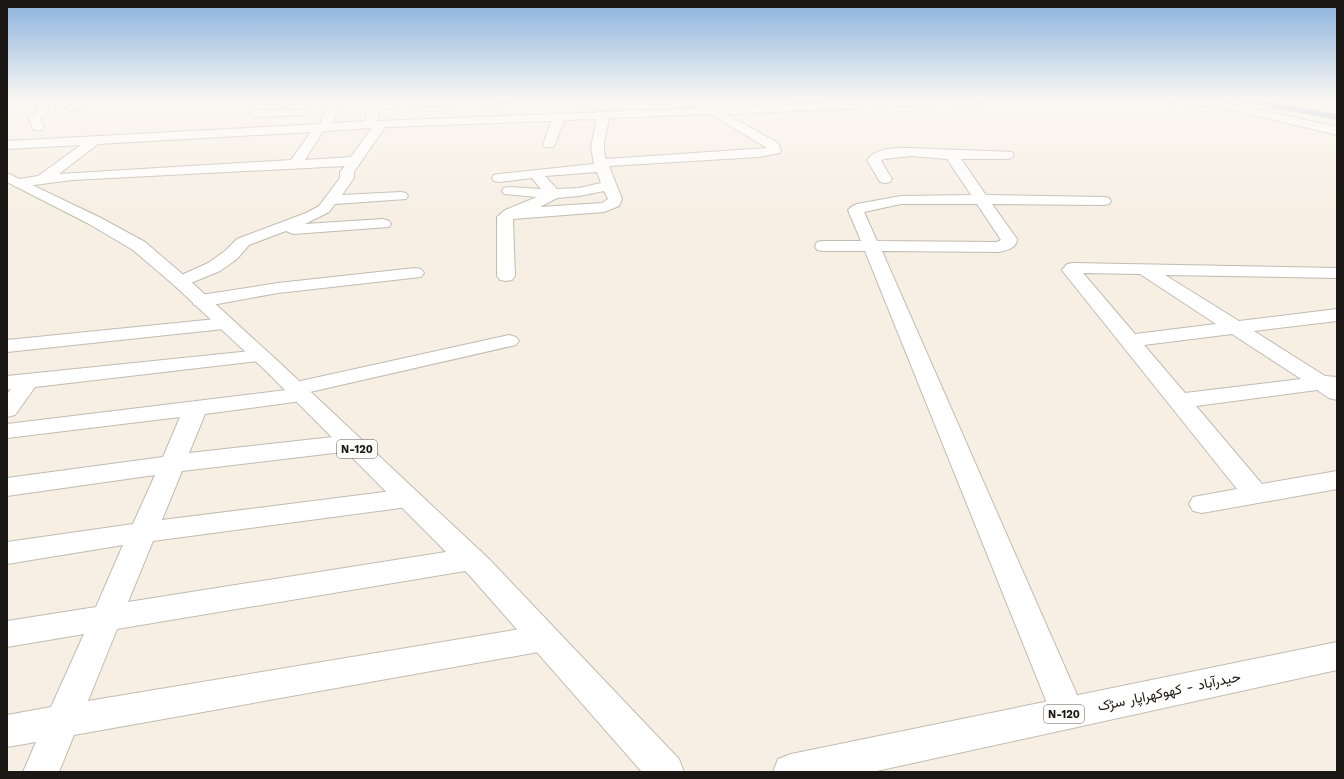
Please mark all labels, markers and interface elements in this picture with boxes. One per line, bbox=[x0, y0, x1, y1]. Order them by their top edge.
road number: N-120 bbox=[337, 440, 377, 458]
street label: حیدرآباد - کھوکھراپار سڑک bbox=[1096, 668, 1242, 716]
road number: N-120 bbox=[1044, 705, 1084, 723]

